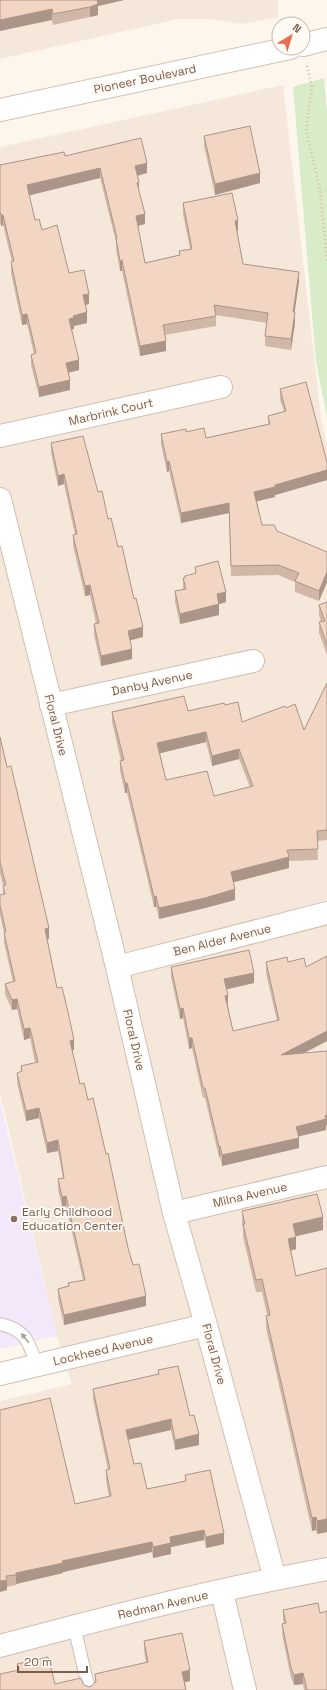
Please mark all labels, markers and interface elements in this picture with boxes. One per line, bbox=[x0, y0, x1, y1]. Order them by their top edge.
north arrow bbox=[271, 16, 311, 56]
text: N bbox=[290, 20, 304, 36]
street label: Pioneer Boulevard bbox=[92, 60, 198, 98]
street label: Marbrink Court bbox=[67, 394, 155, 430]
street label: Danby Avenue bbox=[110, 667, 194, 699]
street label: Floral Drive bbox=[41, 693, 71, 757]
street label: Ben Alder Avenue bbox=[171, 920, 273, 960]
street label: Floral Drive bbox=[119, 1008, 149, 1072]
street label: Milna Avenue bbox=[211, 1179, 289, 1211]
place label: Early Childhood Education Center bbox=[22, 1204, 123, 1234]
marker: Early Childhood Education Center bbox=[9, 1214, 19, 1224]
street label: Floral Drive bbox=[198, 1322, 230, 1386]
street label: Lockheed Avenue bbox=[51, 1331, 155, 1369]
one-way arrow bbox=[21, 1333, 29, 1344]
street label: Redman Avenue bbox=[116, 1587, 210, 1623]
scale bar bbox=[18, 1648, 87, 1674]
text: 20 m bbox=[24, 1654, 52, 1670]

